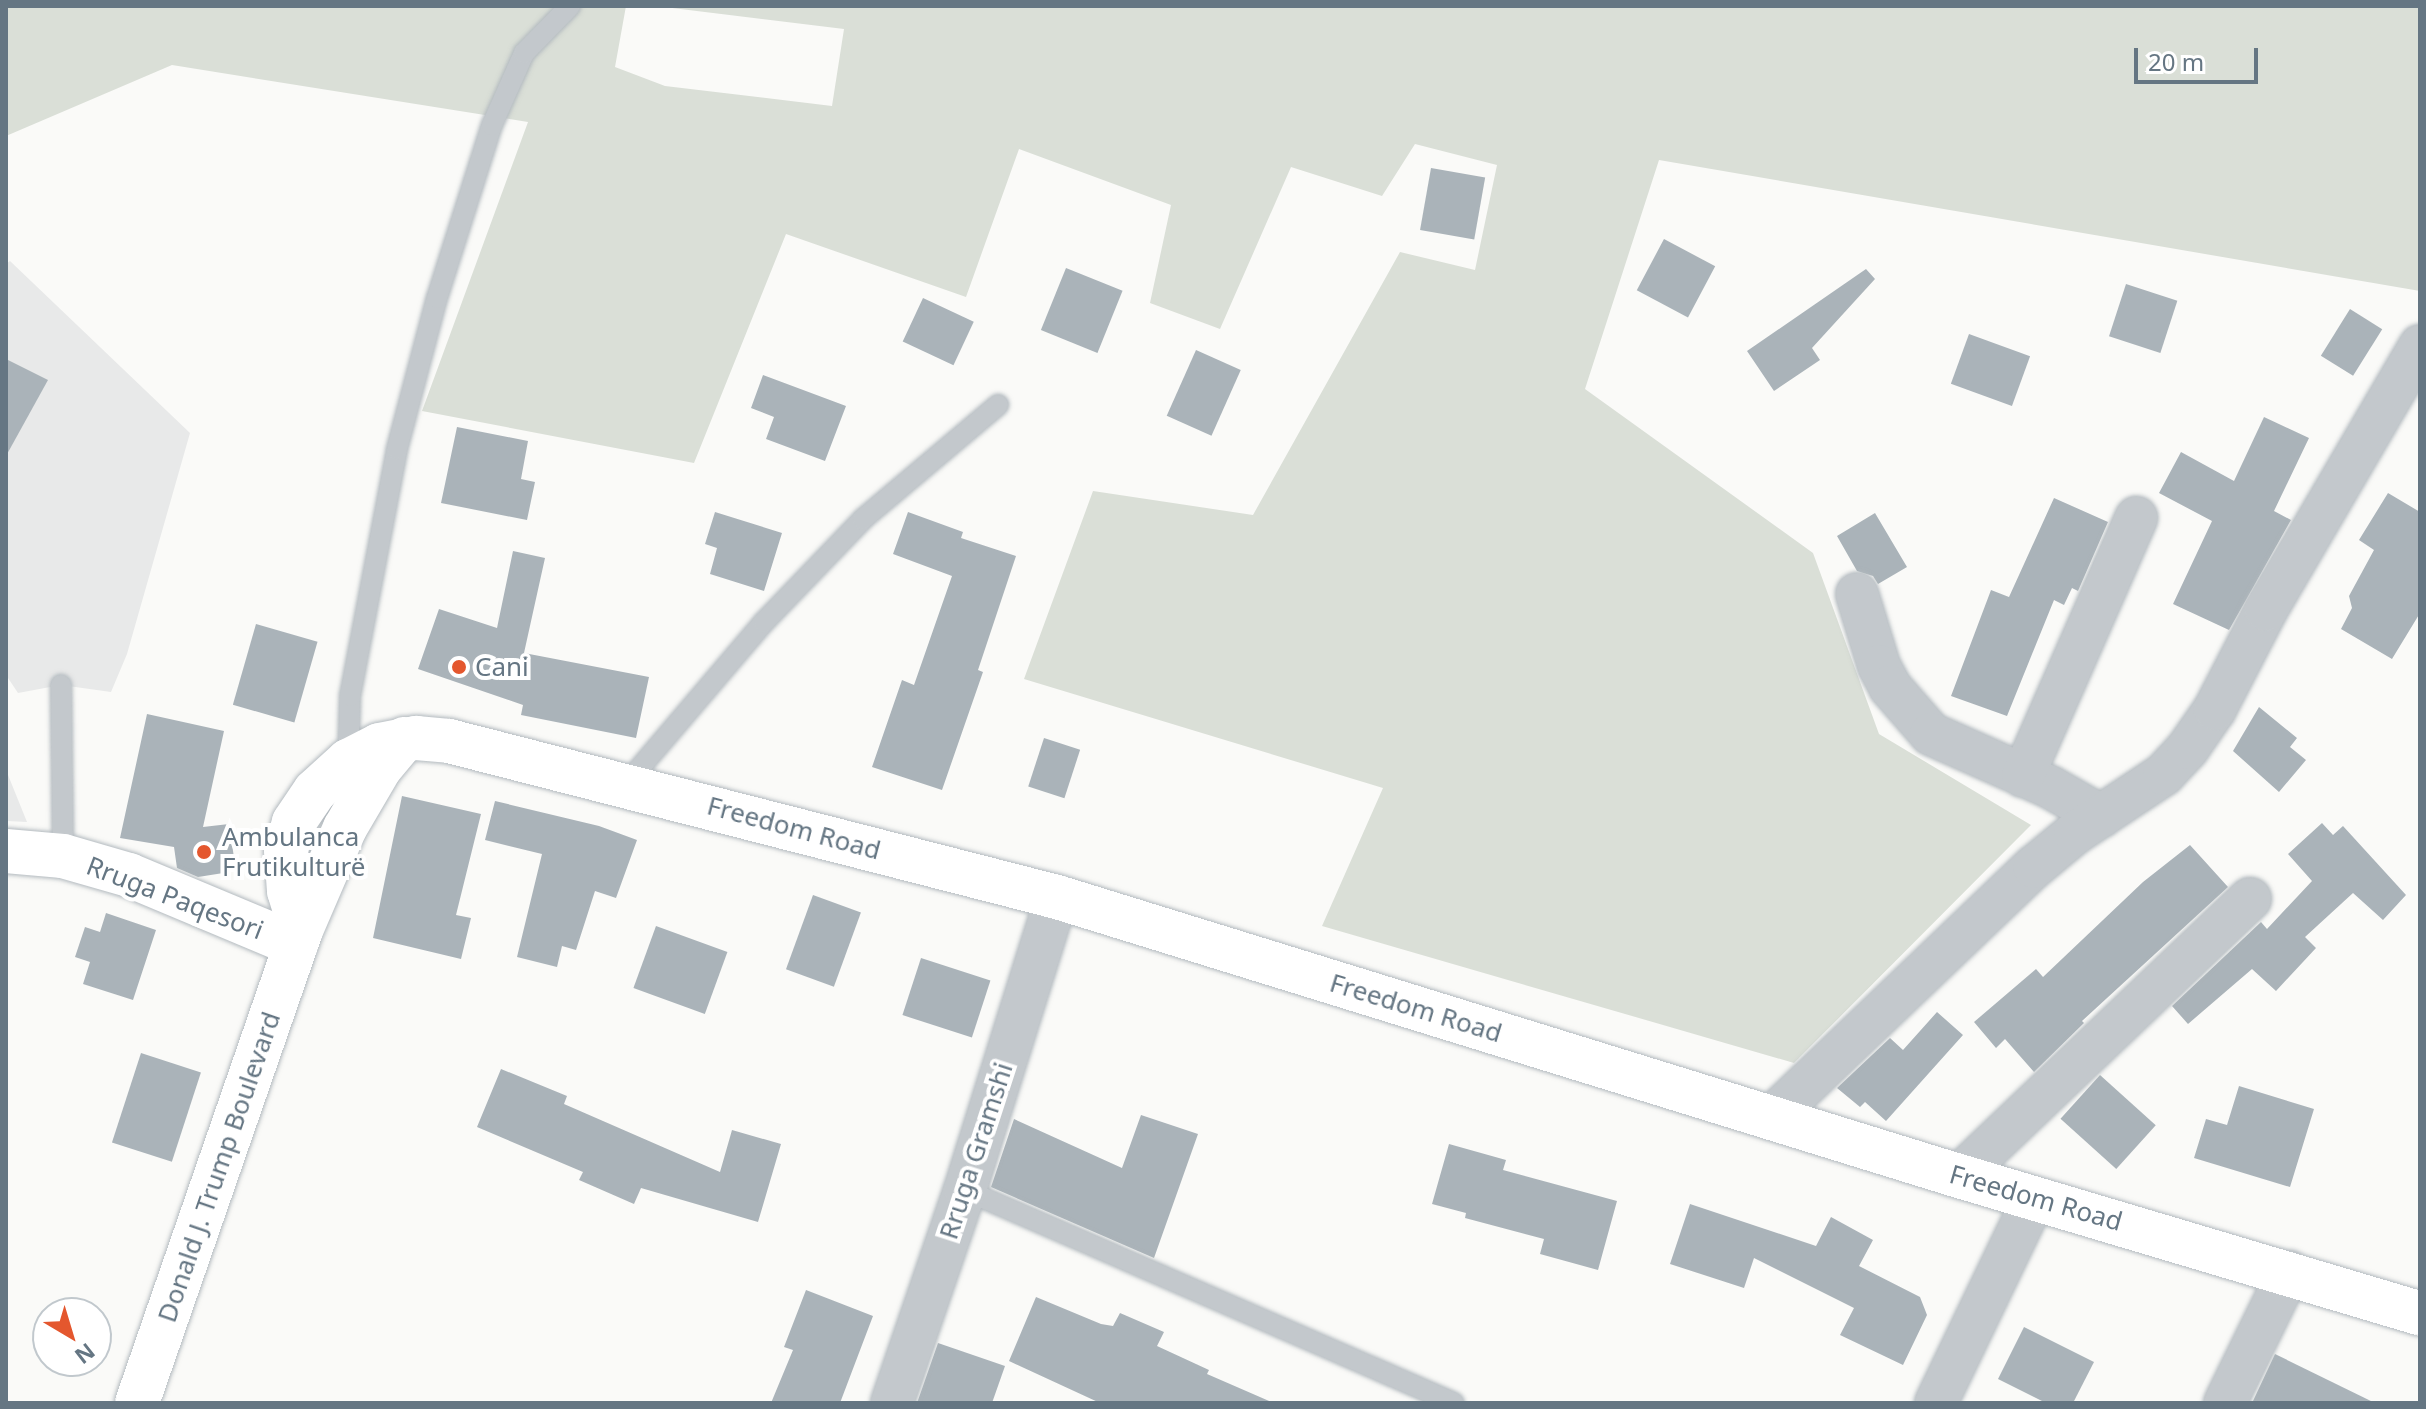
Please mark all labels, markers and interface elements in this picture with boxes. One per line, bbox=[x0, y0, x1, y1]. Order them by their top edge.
scale bar bbox=[2138, 32, 2262, 82]
text: 20 m bbox=[2148, 45, 2204, 78]
place label: Cani bbox=[475, 651, 529, 683]
marker: Cani bbox=[450, 658, 468, 676]
street label: Freedom Road bbox=[704, 790, 884, 866]
place label: Ambulanca Frutikulturë bbox=[222, 821, 365, 882]
marker: Ambulanca Frutikulturë bbox=[193, 841, 215, 863]
street label: Rruga Paqesori bbox=[82, 850, 268, 946]
street label: Freedom Road bbox=[1326, 967, 1506, 1049]
street label: Donald J. Trump Boulevard bbox=[151, 1008, 287, 1326]
street label: Rruga Gramshi bbox=[933, 1059, 1019, 1243]
street label: Freedom Road bbox=[1946, 1158, 2126, 1238]
north arrow bbox=[32, 1297, 112, 1377]
text: N bbox=[69, 1337, 102, 1372]

